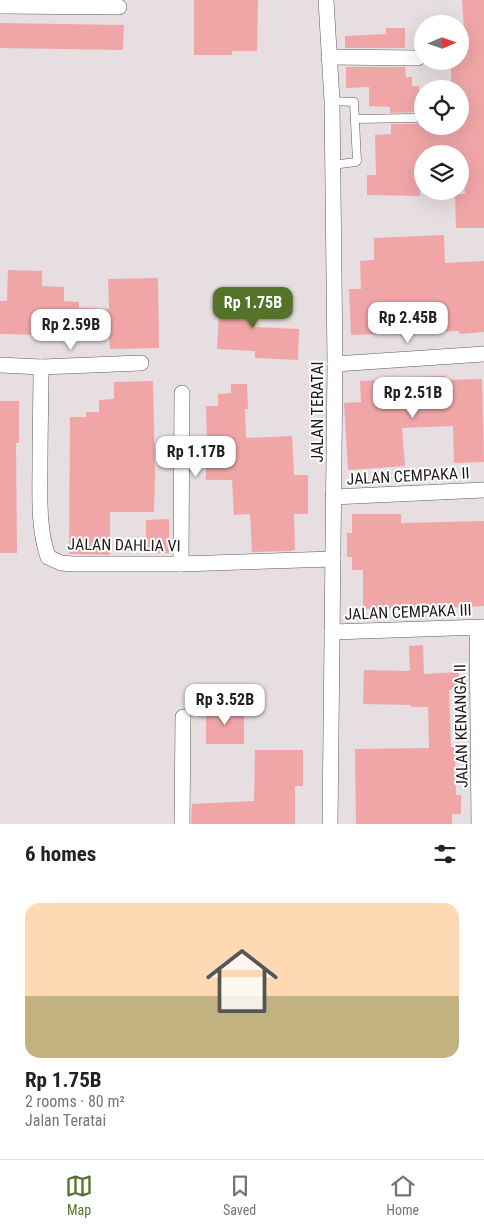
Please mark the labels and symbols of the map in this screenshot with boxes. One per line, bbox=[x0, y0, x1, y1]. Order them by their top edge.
north arrow bbox=[414, 15, 469, 70]
pin: Rp 1.75B bbox=[201, 286, 305, 329]
pin: Rp 2.45B bbox=[356, 302, 460, 344]
pin: Rp 2.59B bbox=[19, 308, 123, 351]
street label: JALAN TERATAI bbox=[308, 362, 327, 462]
pin: Rp 2.51B bbox=[361, 376, 465, 419]
pin: Rp 1.17B bbox=[144, 436, 248, 478]
street label: JALAN CEMPAKA II bbox=[346, 463, 470, 489]
street label: JALAN DAHLIA VI bbox=[67, 535, 181, 555]
street label: JALAN CEMPAKA III bbox=[344, 600, 472, 624]
street label: JALAN KENANGA II bbox=[450, 664, 472, 788]
pin: Rp 3.52B bbox=[173, 684, 277, 726]

